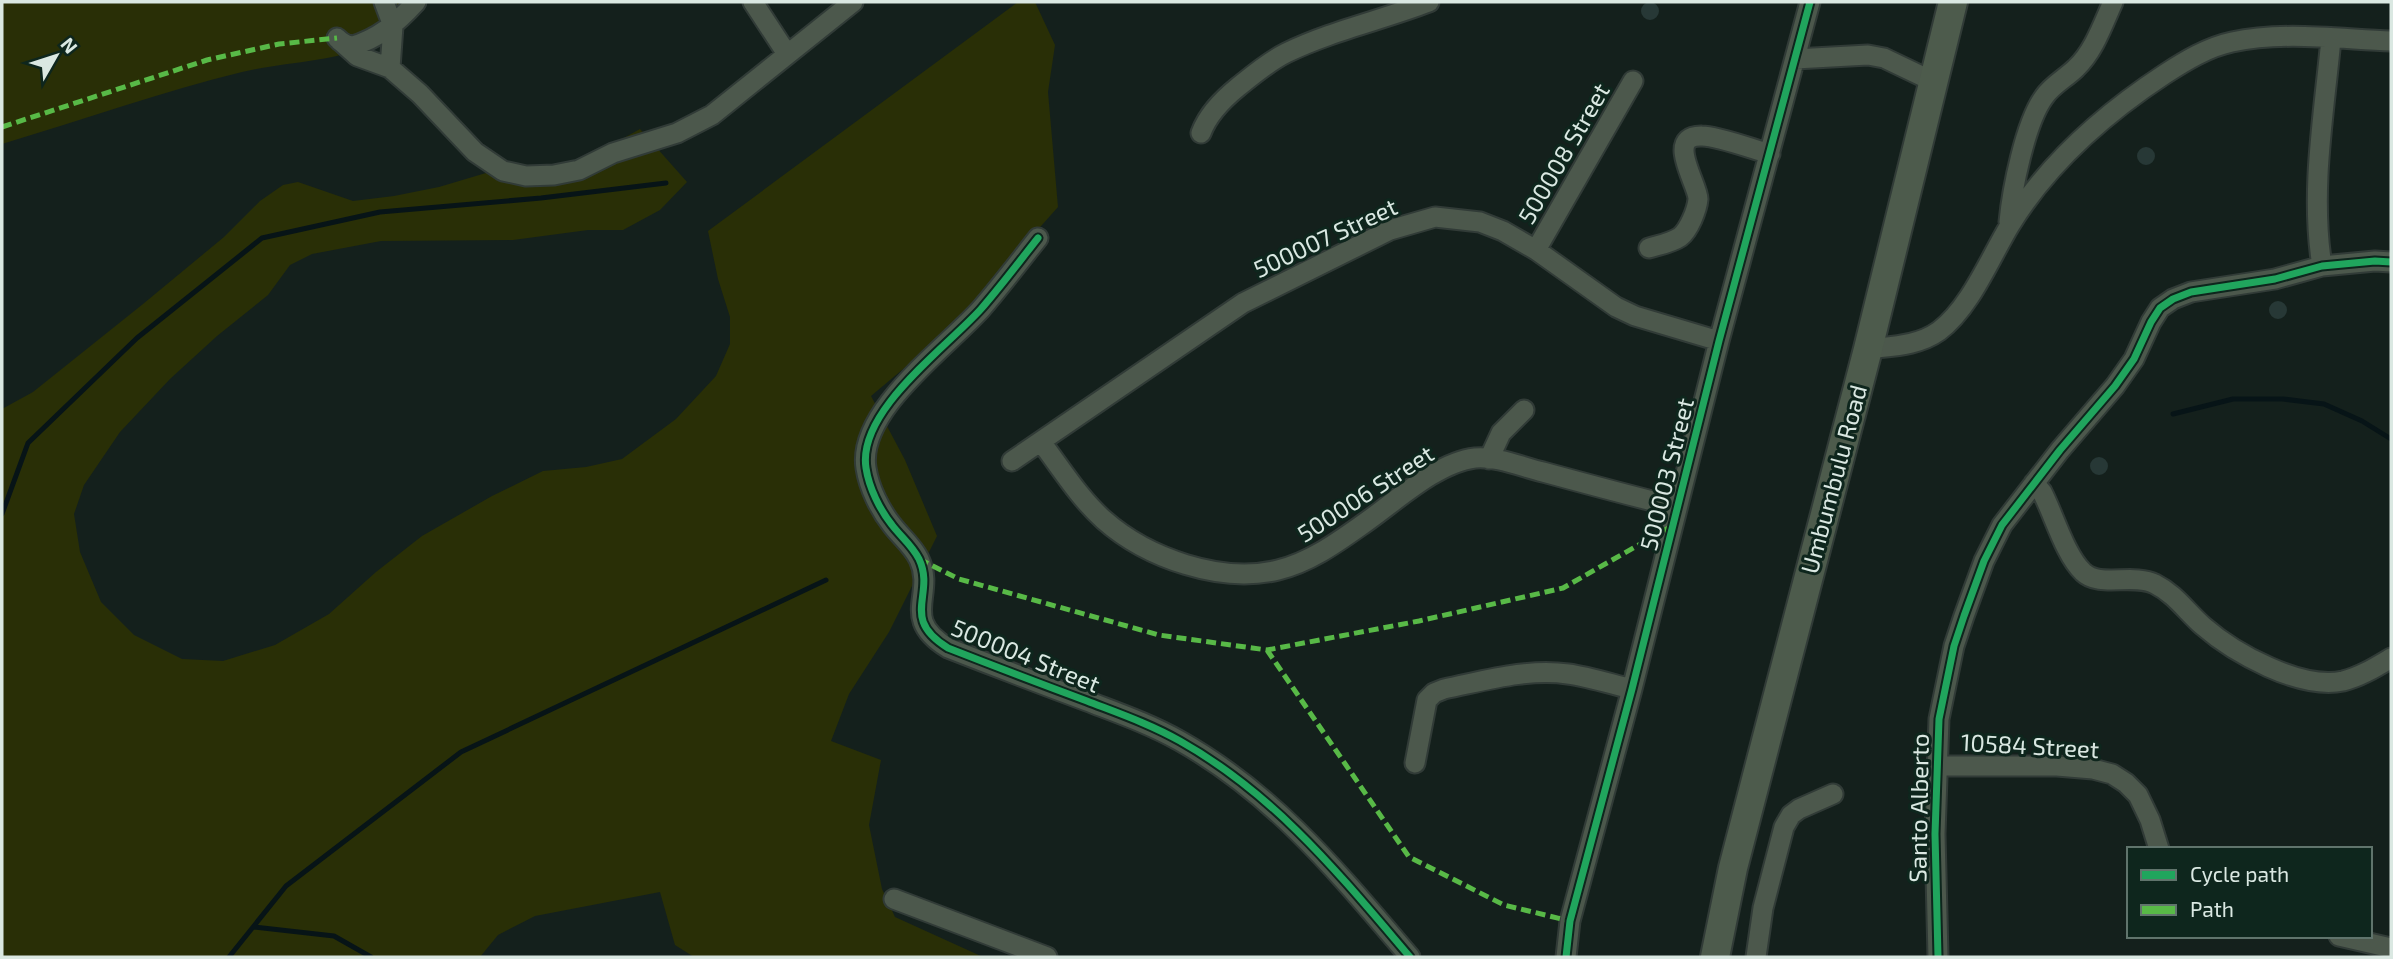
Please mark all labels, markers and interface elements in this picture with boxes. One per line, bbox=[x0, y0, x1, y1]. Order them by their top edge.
north arrow bbox=[21, 21, 91, 91]
text: N bbox=[56, 32, 83, 58]
street label: 500008 Street bbox=[1511, 78, 1615, 228]
street label: 500007 Street bbox=[1249, 191, 1401, 283]
street label: Umbumbulu Road bbox=[1794, 381, 1872, 577]
street label: 500003 Street bbox=[1633, 395, 1699, 553]
street label: 500006 Street bbox=[1291, 438, 1439, 548]
street label: 500004 Street bbox=[948, 612, 1104, 698]
street label: 10584 Street bbox=[1960, 727, 2100, 763]
street label: Santo Alberto bbox=[1902, 733, 1934, 883]
legend bbox=[2127, 847, 2372, 938]
text: Cycle path bbox=[2190, 861, 2289, 886]
text: Path bbox=[2190, 896, 2234, 921]

